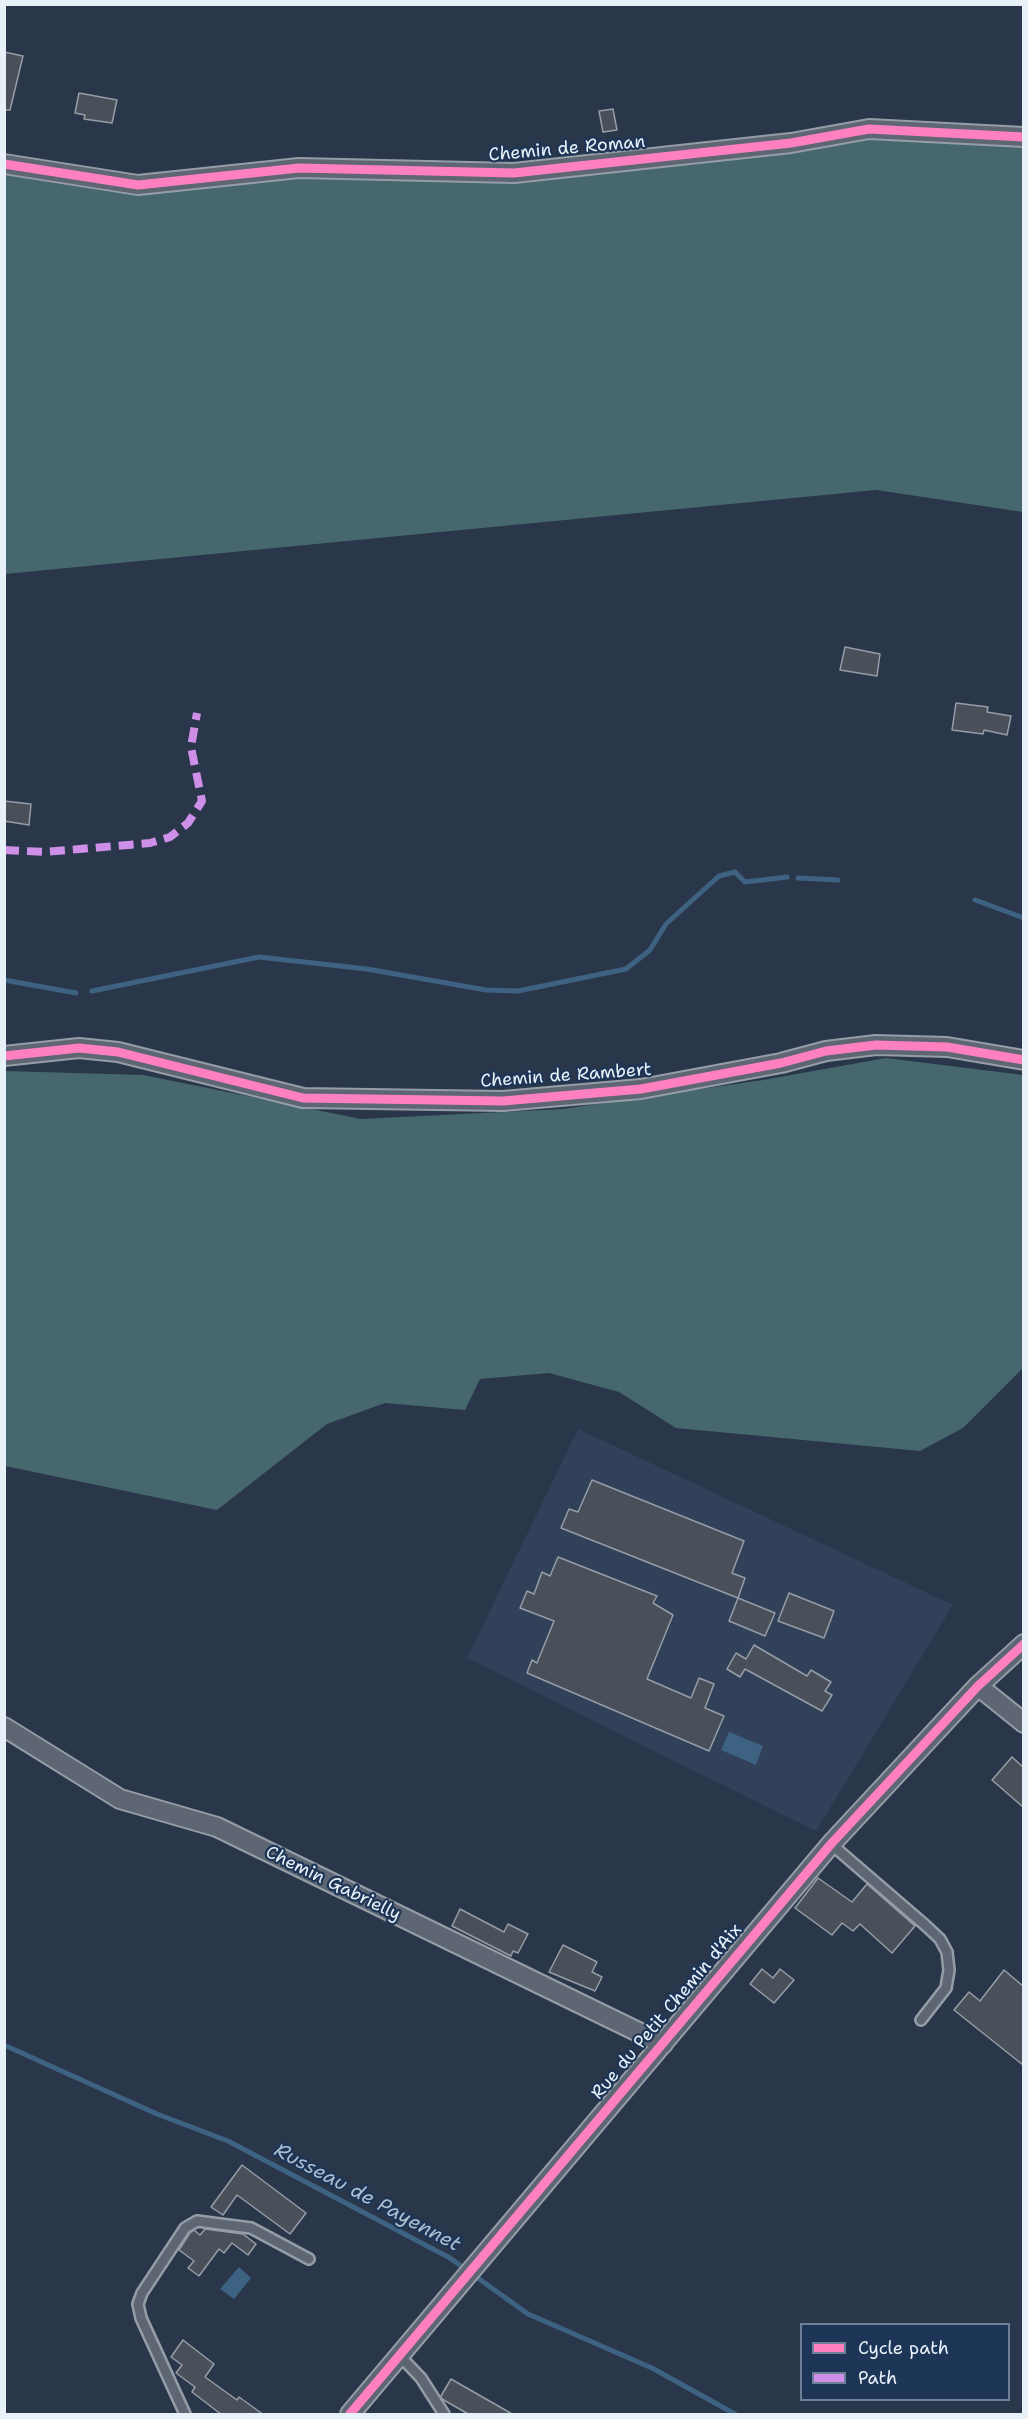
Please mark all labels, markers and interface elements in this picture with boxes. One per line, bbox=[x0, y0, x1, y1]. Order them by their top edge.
street label: Chemin de Roman bbox=[488, 131, 646, 167]
street label: Chemin de Rambert bbox=[480, 1059, 652, 1093]
street label: Chemin Gabrielly bbox=[262, 1842, 404, 1926]
street label: Rue du Petit Chemin d'Aix bbox=[587, 1920, 747, 2104]
water label: Russeau de Payennet bbox=[270, 2139, 464, 2257]
legend bbox=[800, 2323, 1010, 2401]
text: Cycle path bbox=[858, 2336, 949, 2360]
text: Path bbox=[858, 2366, 897, 2390]

